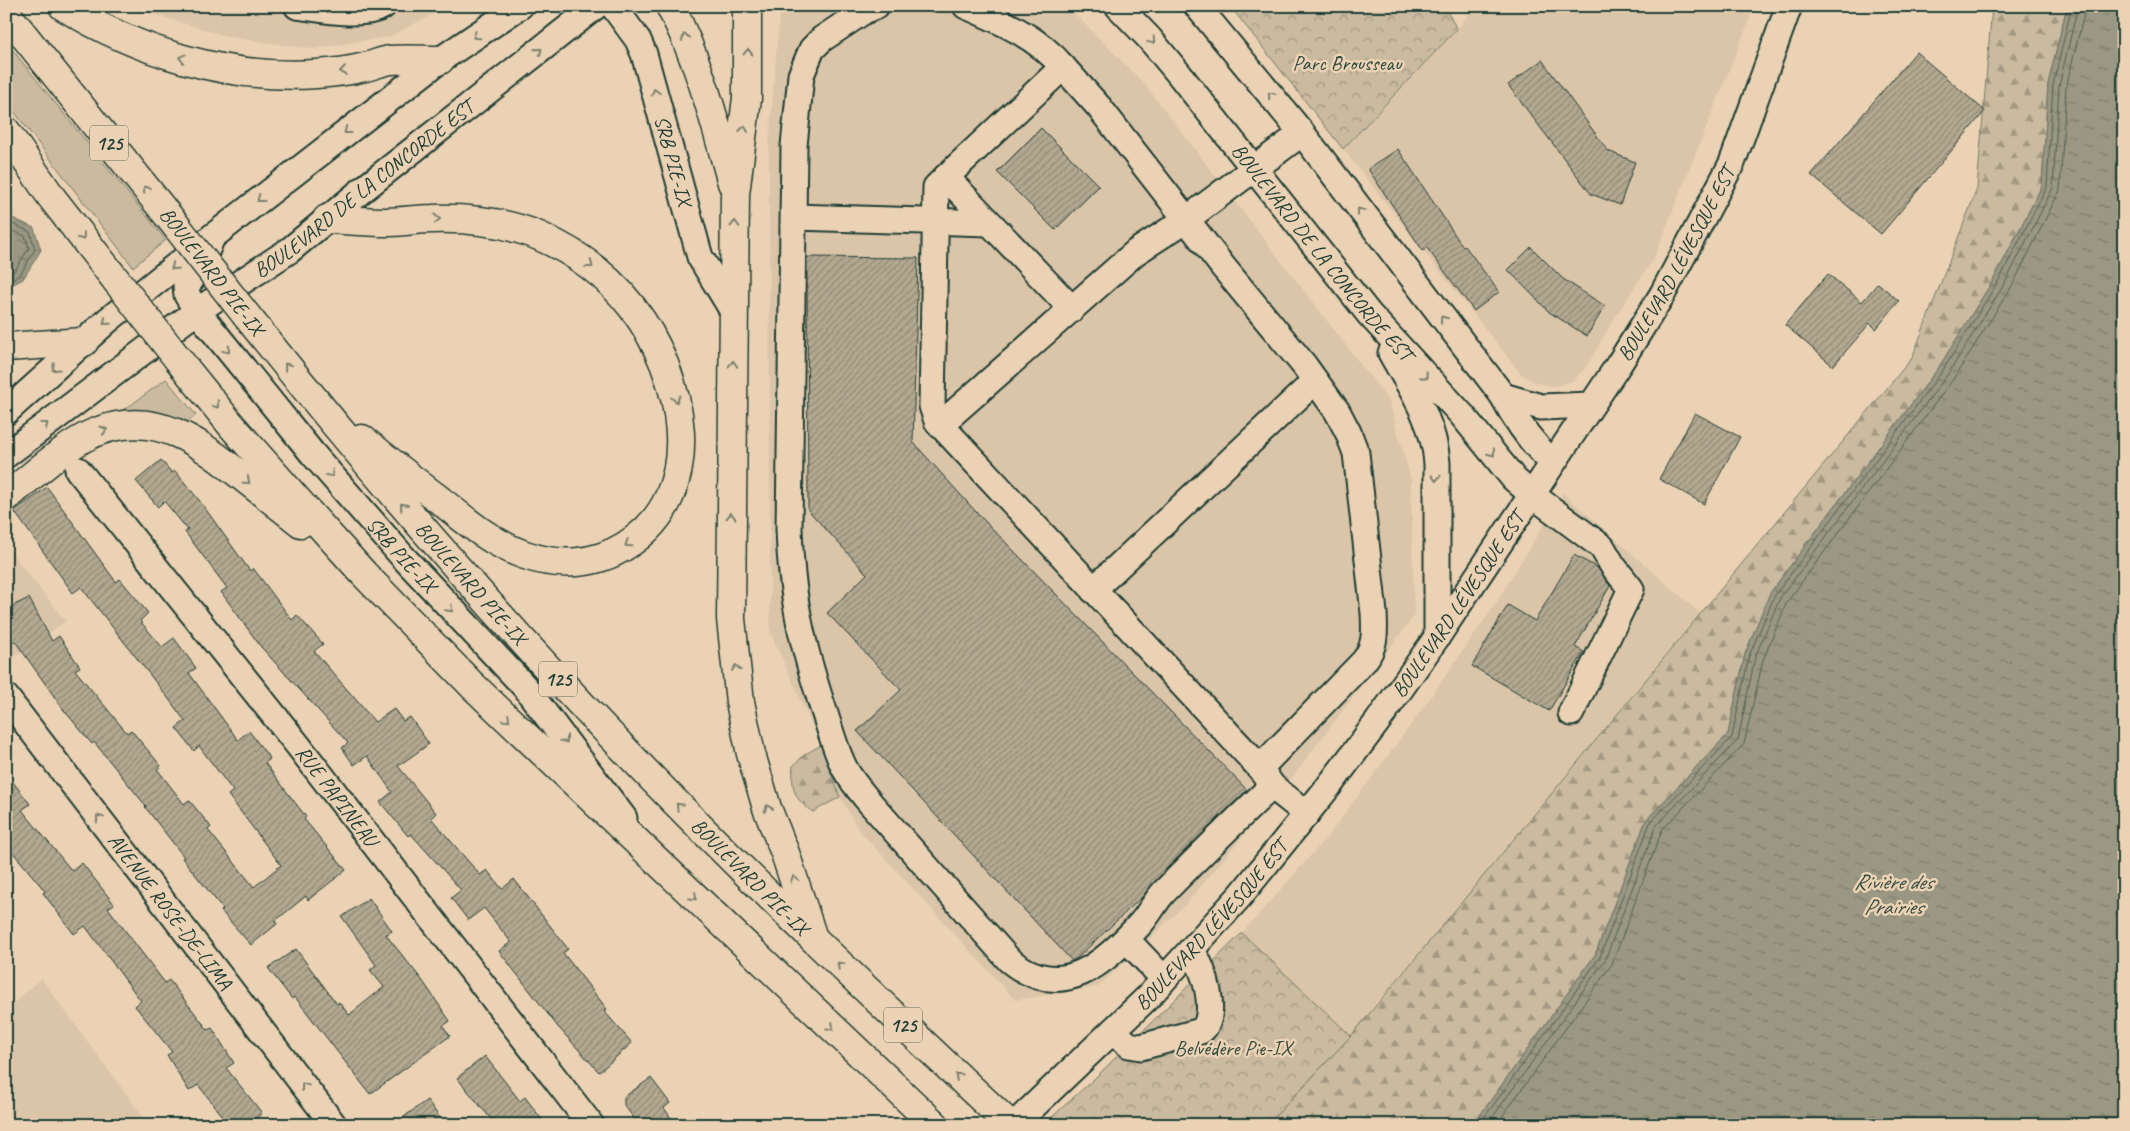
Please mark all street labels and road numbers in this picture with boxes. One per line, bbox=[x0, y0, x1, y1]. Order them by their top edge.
street label: BOULEVARD DE LA CONCORDE EST bbox=[249, 91, 483, 283]
street label: SRB PIE-IX bbox=[649, 113, 699, 211]
road number: 125 bbox=[90, 126, 128, 160]
street label: BOULEVARD DE LA CONCORDE EST bbox=[1226, 138, 1422, 370]
street label: BOULEVARD LÉVESQUE EST bbox=[1611, 158, 1743, 366]
street label: BOULEVARD PIE-IX bbox=[154, 202, 272, 342]
street label: BOULEVARD LÉVESQUE EST bbox=[1386, 502, 1533, 702]
street label: SRB PIE-IX bbox=[361, 512, 444, 600]
street label: BOULEVARD PIE-IX bbox=[410, 516, 534, 652]
road number: 125 bbox=[539, 662, 577, 696]
street label: RUE PAPINEAU bbox=[290, 740, 386, 854]
street label: BOULEVARD PIE-IX bbox=[686, 813, 817, 942]
street label: AVENUE ROSE-DE-LIMA bbox=[102, 828, 238, 995]
street label: BOULEVARD LÉVESQUE EST bbox=[1129, 831, 1296, 1016]
road number: 125 bbox=[884, 1008, 922, 1042]

